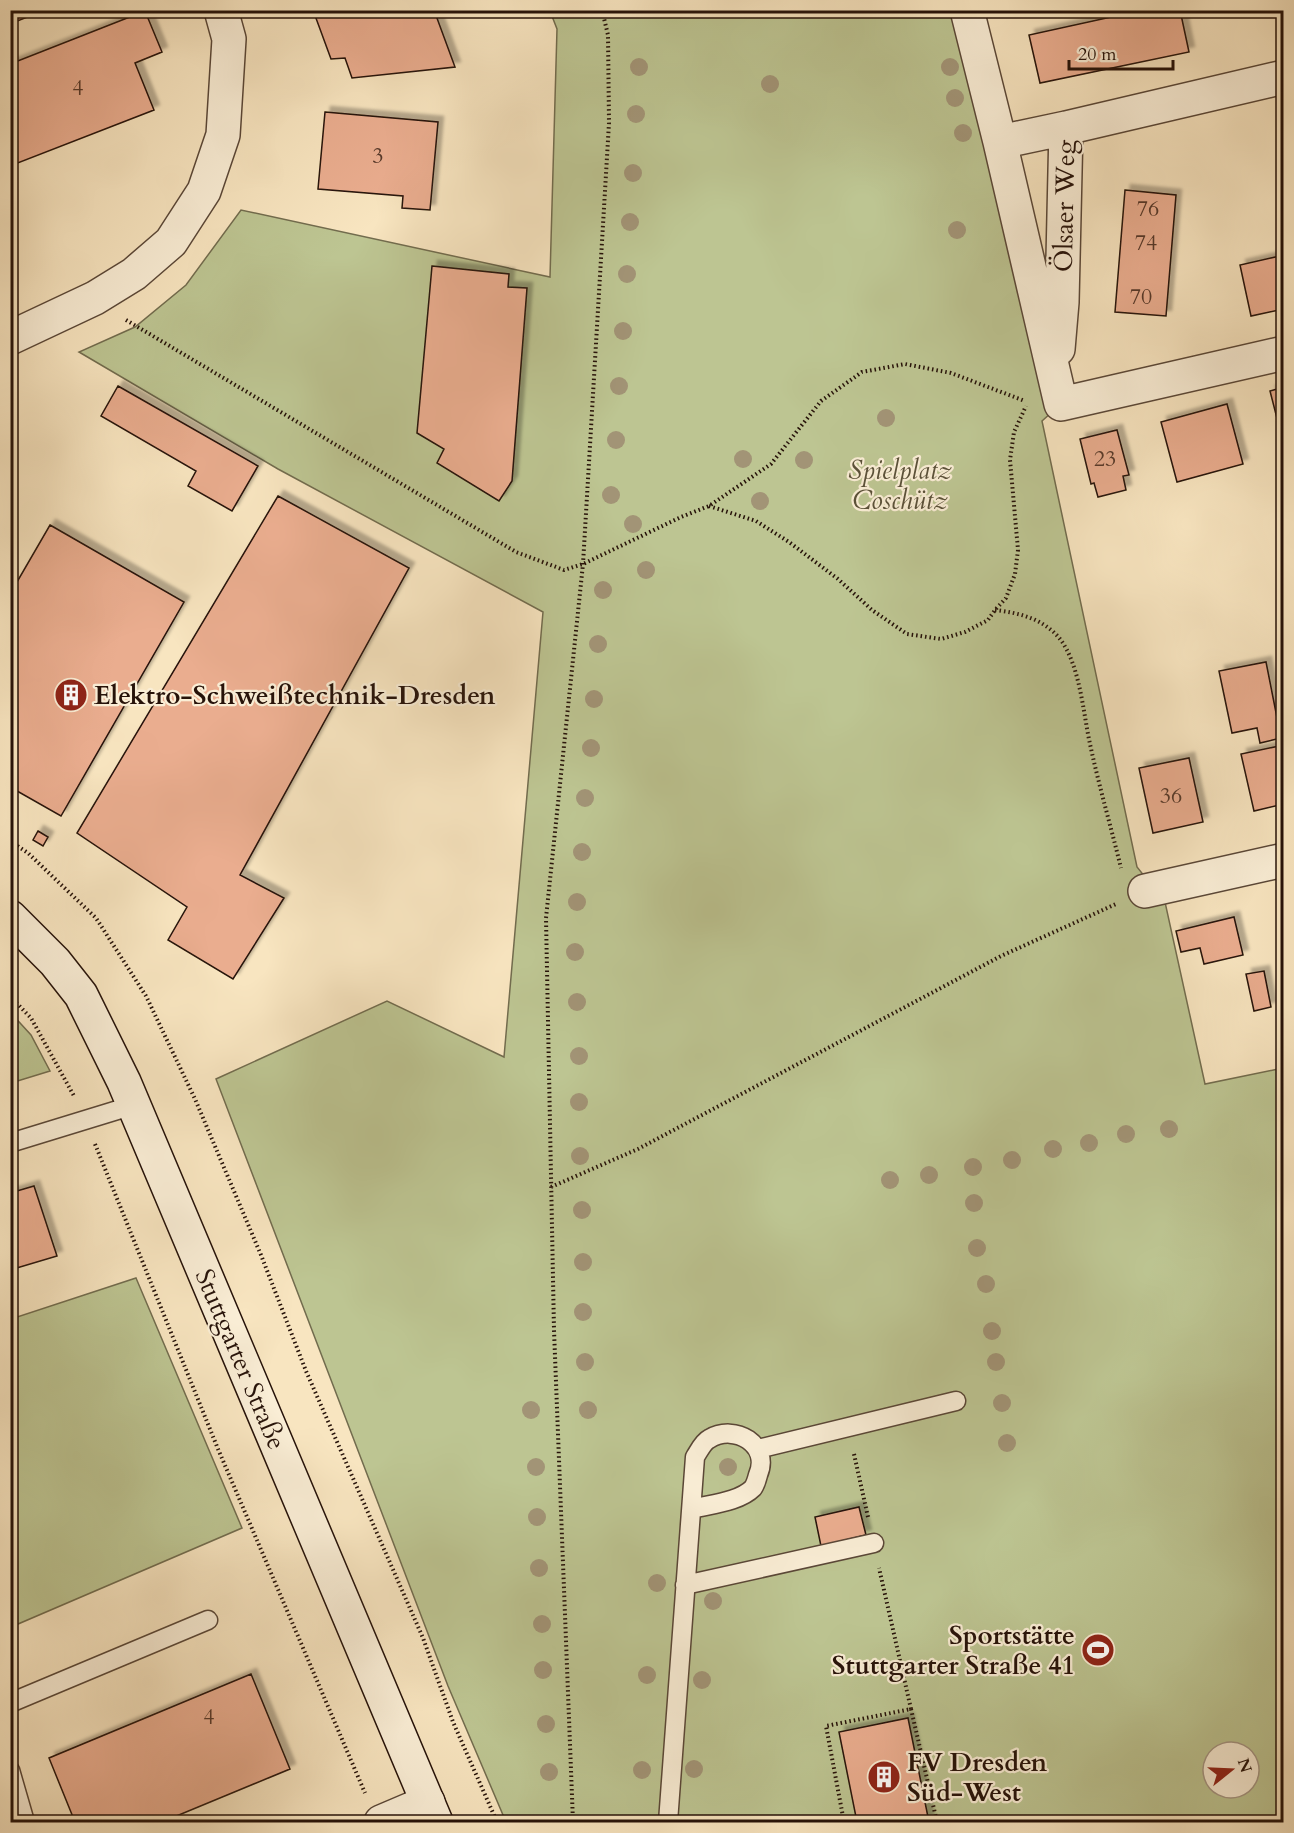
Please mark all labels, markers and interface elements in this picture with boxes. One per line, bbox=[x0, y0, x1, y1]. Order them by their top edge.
scale bar bbox=[1069, 33, 1172, 71]
text: 20 m bbox=[1078, 42, 1117, 67]
house number: 4 bbox=[72, 73, 84, 103]
street label: Ölsaer Weg bbox=[1046, 139, 1083, 272]
house number: 3 bbox=[372, 141, 384, 171]
house number: 76 bbox=[1137, 194, 1159, 224]
house number: 74 bbox=[1135, 228, 1157, 258]
house number: 70 bbox=[1130, 282, 1152, 312]
house number: 23 bbox=[1094, 444, 1116, 474]
park label: Spielplatz Coschütz bbox=[848, 453, 952, 518]
building icon: Elektro-Schweißtechnik-Dresden bbox=[53, 677, 89, 713]
place label: Elektro-Schweißtechnik-Dresden bbox=[94, 678, 496, 713]
house number: 36 bbox=[1160, 781, 1182, 811]
street label: Stuttgarter Straße bbox=[187, 1264, 294, 1455]
place label: Sportstätte Stuttgarter Straße 41 bbox=[832, 1618, 1075, 1683]
sports icon: Sportstätte Stuttgarter Straße 41 bbox=[1080, 1632, 1116, 1668]
house number: 4 bbox=[203, 1702, 215, 1732]
north arrow bbox=[1201, 1740, 1261, 1800]
place label: FV Dresden Süd-West bbox=[907, 1745, 1047, 1810]
text: N bbox=[1232, 1756, 1257, 1776]
building icon: FV Dresden Süd-West bbox=[866, 1759, 902, 1795]

